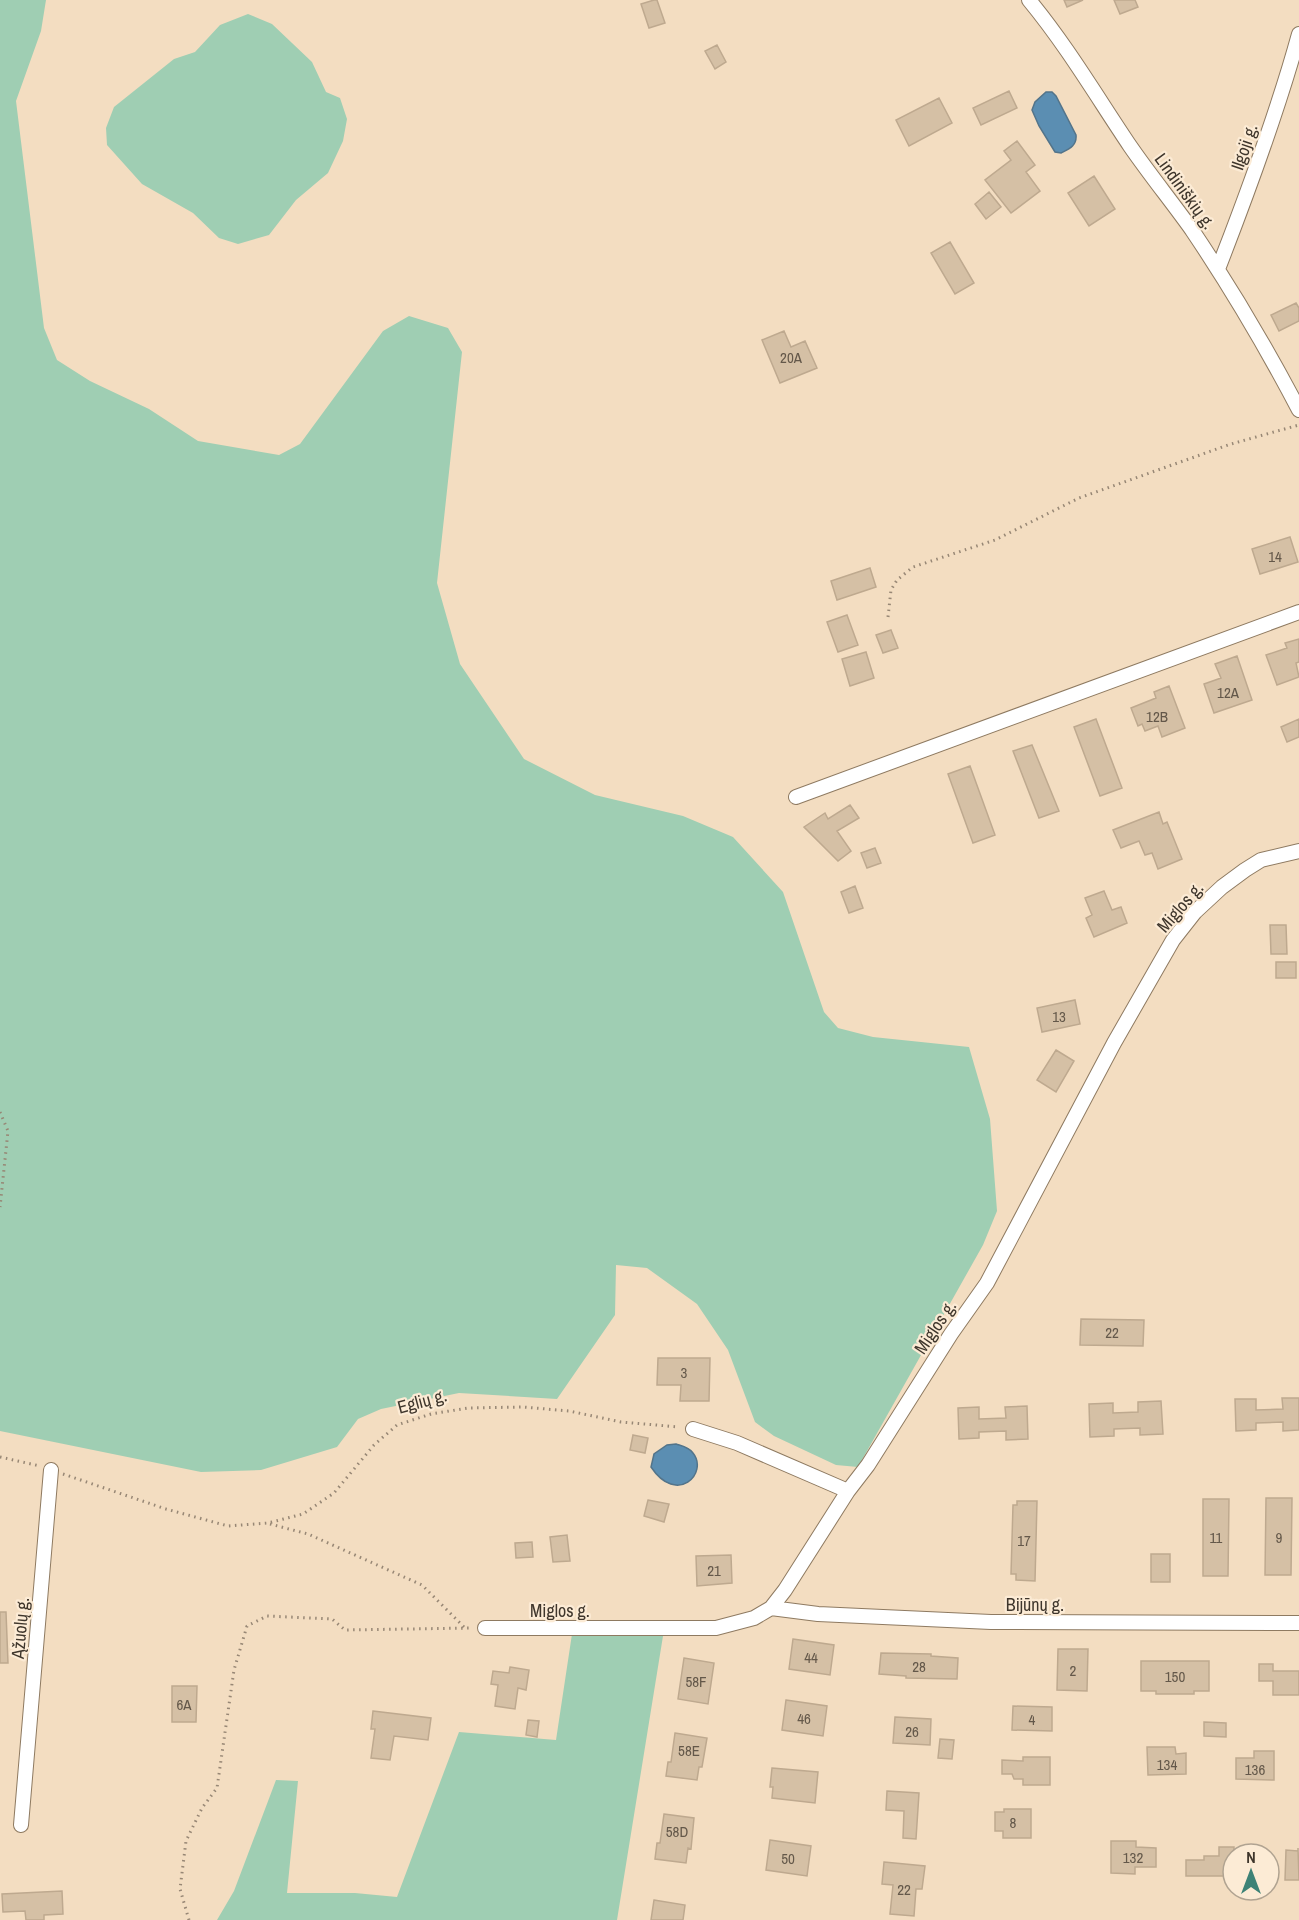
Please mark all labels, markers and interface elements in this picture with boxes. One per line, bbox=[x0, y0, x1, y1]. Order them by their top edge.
street label: Ilgoji g. bbox=[1224, 120, 1264, 174]
street label: Lindiniškių g. bbox=[1149, 148, 1221, 234]
house number: 20A bbox=[780, 347, 803, 368]
house number: 14 bbox=[1268, 546, 1282, 567]
house number: 12A bbox=[1217, 682, 1240, 703]
house number: 12B bbox=[1146, 706, 1168, 727]
street label: Miglos g. bbox=[1151, 876, 1209, 938]
house number: 13 bbox=[1052, 1006, 1066, 1027]
street label: Miglos g. bbox=[908, 1295, 962, 1359]
house number: 22 bbox=[1105, 1322, 1119, 1343]
house number: 3 bbox=[681, 1362, 688, 1383]
street label: Eglių g. bbox=[395, 1382, 449, 1420]
house number: 11 bbox=[1210, 1527, 1223, 1548]
house number: 9 bbox=[1276, 1527, 1283, 1548]
house number: 17 bbox=[1017, 1530, 1031, 1551]
house number: 21 bbox=[707, 1560, 721, 1581]
street label: Bijūnų g. bbox=[1006, 1592, 1064, 1617]
street label: Ąžuolų g. bbox=[5, 1596, 35, 1661]
street label: Miglos g. bbox=[530, 1598, 590, 1623]
house number: 44 bbox=[804, 1647, 818, 1668]
house number: 28 bbox=[912, 1656, 926, 1677]
house number: 2 bbox=[1070, 1660, 1077, 1681]
house number: 150 bbox=[1165, 1666, 1185, 1687]
house number: 58F bbox=[685, 1671, 707, 1692]
house number: 6A bbox=[176, 1694, 192, 1715]
house number: 46 bbox=[797, 1708, 811, 1729]
house number: 4 bbox=[1029, 1709, 1036, 1730]
house number: 26 bbox=[905, 1721, 919, 1742]
house number: 58E bbox=[678, 1740, 700, 1761]
house number: 134 bbox=[1157, 1754, 1177, 1775]
house number: 136 bbox=[1245, 1759, 1265, 1780]
house number: 8 bbox=[1010, 1812, 1017, 1833]
house number: 58D bbox=[666, 1821, 688, 1842]
north arrow bbox=[1221, 1842, 1281, 1902]
text: N bbox=[1246, 1846, 1256, 1868]
house number: 132 bbox=[1123, 1847, 1143, 1868]
house number: 50 bbox=[781, 1848, 795, 1869]
house number: 22 bbox=[897, 1879, 911, 1900]

